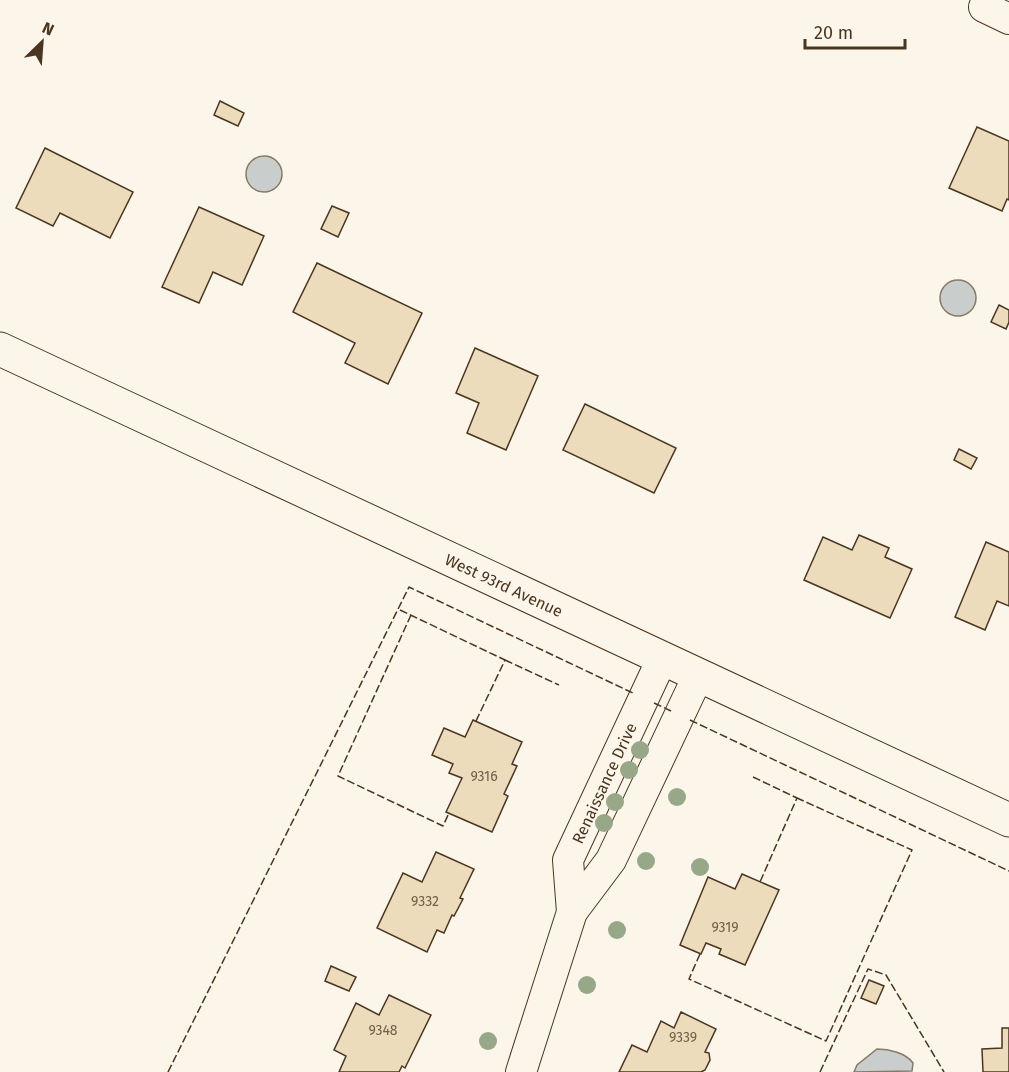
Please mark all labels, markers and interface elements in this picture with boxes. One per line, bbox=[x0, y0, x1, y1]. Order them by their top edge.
north arrow bbox=[12, 12, 72, 72]
scale bar bbox=[805, 12, 906, 50]
text: N bbox=[39, 18, 57, 40]
text: 20 m bbox=[814, 22, 853, 44]
street label: West 93rd Avenue bbox=[442, 550, 566, 621]
street label: Renaissance Drive bbox=[568, 720, 641, 847]
house number: 9316 bbox=[470, 768, 498, 785]
house number: 9332 bbox=[411, 893, 439, 910]
house number: 9319 bbox=[711, 919, 739, 936]
house number: 9348 bbox=[368, 1022, 398, 1039]
house number: 9339 bbox=[669, 1029, 697, 1046]

